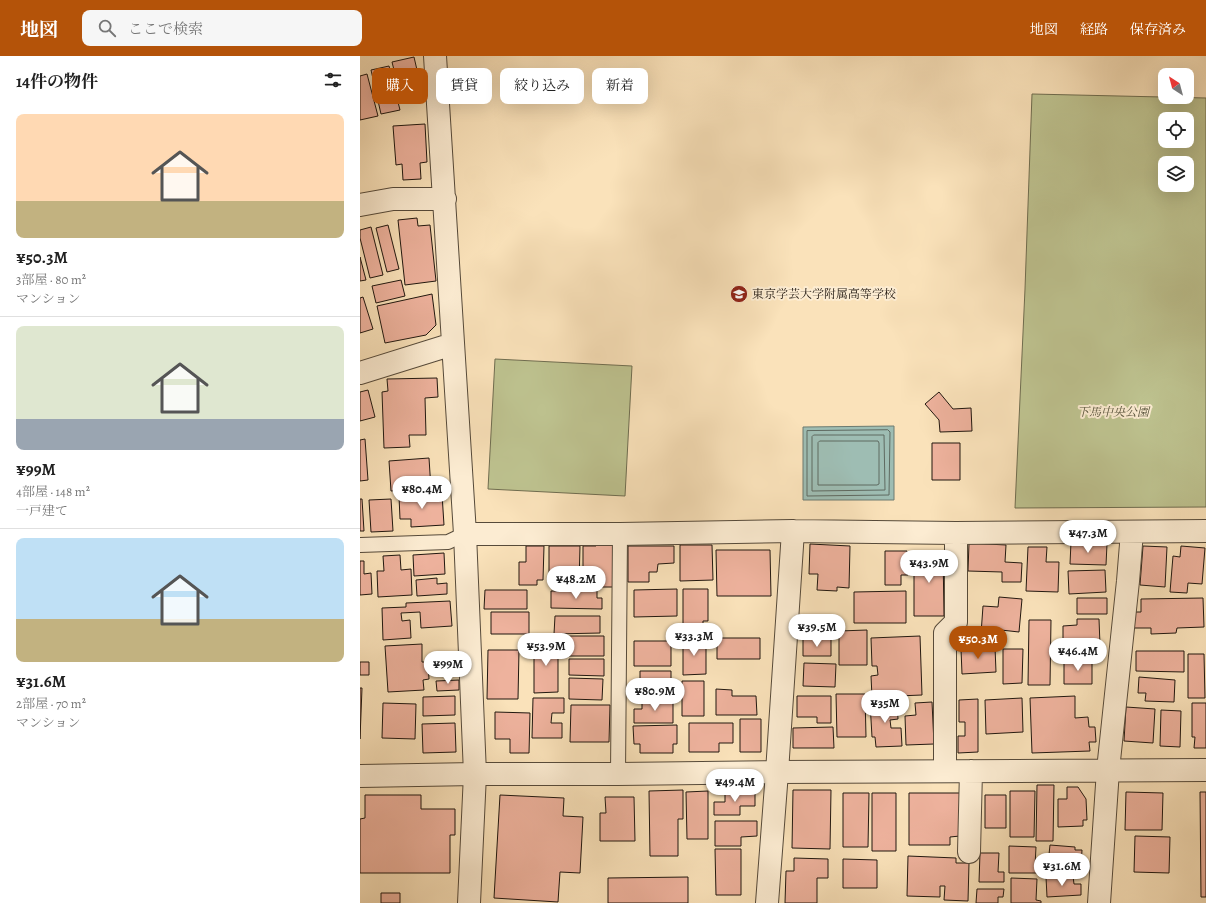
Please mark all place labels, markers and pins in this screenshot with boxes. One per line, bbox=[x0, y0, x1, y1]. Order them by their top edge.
school or university icon: 東京学芸大学附属高等学校 bbox=[729, 284, 749, 304]
place label: 東京学芸大学附属高等学校 bbox=[752, 286, 896, 302]
pin: ¥80.4M bbox=[389, 476, 455, 510]
pin: ¥47.3M bbox=[1055, 520, 1121, 554]
pin: ¥43.9M bbox=[896, 550, 962, 584]
pin: ¥48.2M bbox=[543, 566, 609, 600]
pin: ¥39.5M bbox=[784, 614, 850, 648]
pin: ¥33.3M bbox=[661, 623, 727, 657]
pin: ¥50.3M bbox=[945, 626, 1011, 660]
pin: ¥53.9M bbox=[513, 633, 579, 667]
pin: ¥46.4M bbox=[1045, 638, 1111, 672]
pin: ¥99M bbox=[424, 651, 472, 685]
pin: ¥80.9M bbox=[622, 678, 688, 712]
pin: ¥35M bbox=[861, 690, 909, 724]
pin: ¥49.4M bbox=[702, 769, 768, 803]
pin: ¥31.6M bbox=[1029, 853, 1095, 887]

